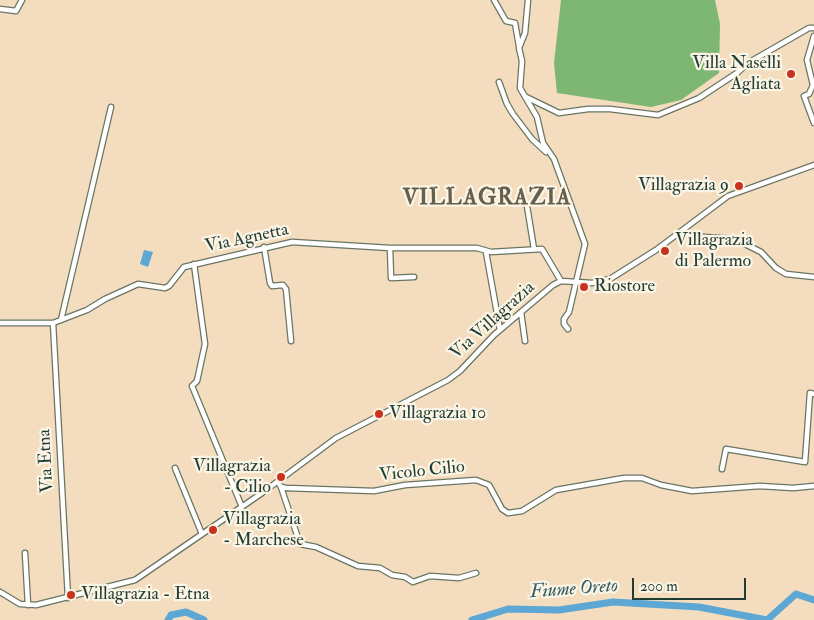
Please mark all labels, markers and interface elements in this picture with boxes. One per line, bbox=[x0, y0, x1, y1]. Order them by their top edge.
place label: Villa Naselli Agliata bbox=[692, 53, 781, 96]
marker: Villa Naselli Agliata bbox=[785, 68, 797, 80]
place label: Villagrazia 9 bbox=[638, 175, 729, 197]
marker: Villagrazia 9 bbox=[733, 180, 745, 192]
district label: VILLAGRAZIA bbox=[401, 186, 573, 212]
street label: Via Agnetta bbox=[203, 220, 291, 258]
place label: Villagrazia di Palermo bbox=[675, 230, 753, 272]
marker: Villagrazia di Palermo bbox=[659, 245, 671, 257]
place label: Riostore bbox=[594, 276, 655, 298]
street label: Via Villagrazia bbox=[446, 277, 540, 365]
marker: Riostore bbox=[578, 281, 590, 293]
place label: Villagrazia 10 bbox=[389, 403, 486, 425]
marker: Villagrazia 10 bbox=[373, 408, 385, 420]
street label: Via Etna bbox=[35, 428, 59, 494]
place label: Villagrazia - Cilio bbox=[193, 456, 271, 498]
street label: Vicolo Cilio bbox=[378, 457, 466, 487]
marker: Villagrazia - Cilio bbox=[275, 471, 287, 483]
place label: Villagrazia - Marchese bbox=[223, 509, 304, 552]
marker: Villagrazia - Marchese bbox=[207, 524, 219, 536]
scale bar bbox=[634, 568, 748, 600]
water label: Fiume Oreto bbox=[529, 576, 619, 604]
text: 200 m bbox=[640, 577, 678, 596]
place label: Villagrazia - Etna bbox=[81, 584, 210, 606]
marker: Villagrazia - Etna bbox=[65, 589, 77, 601]

